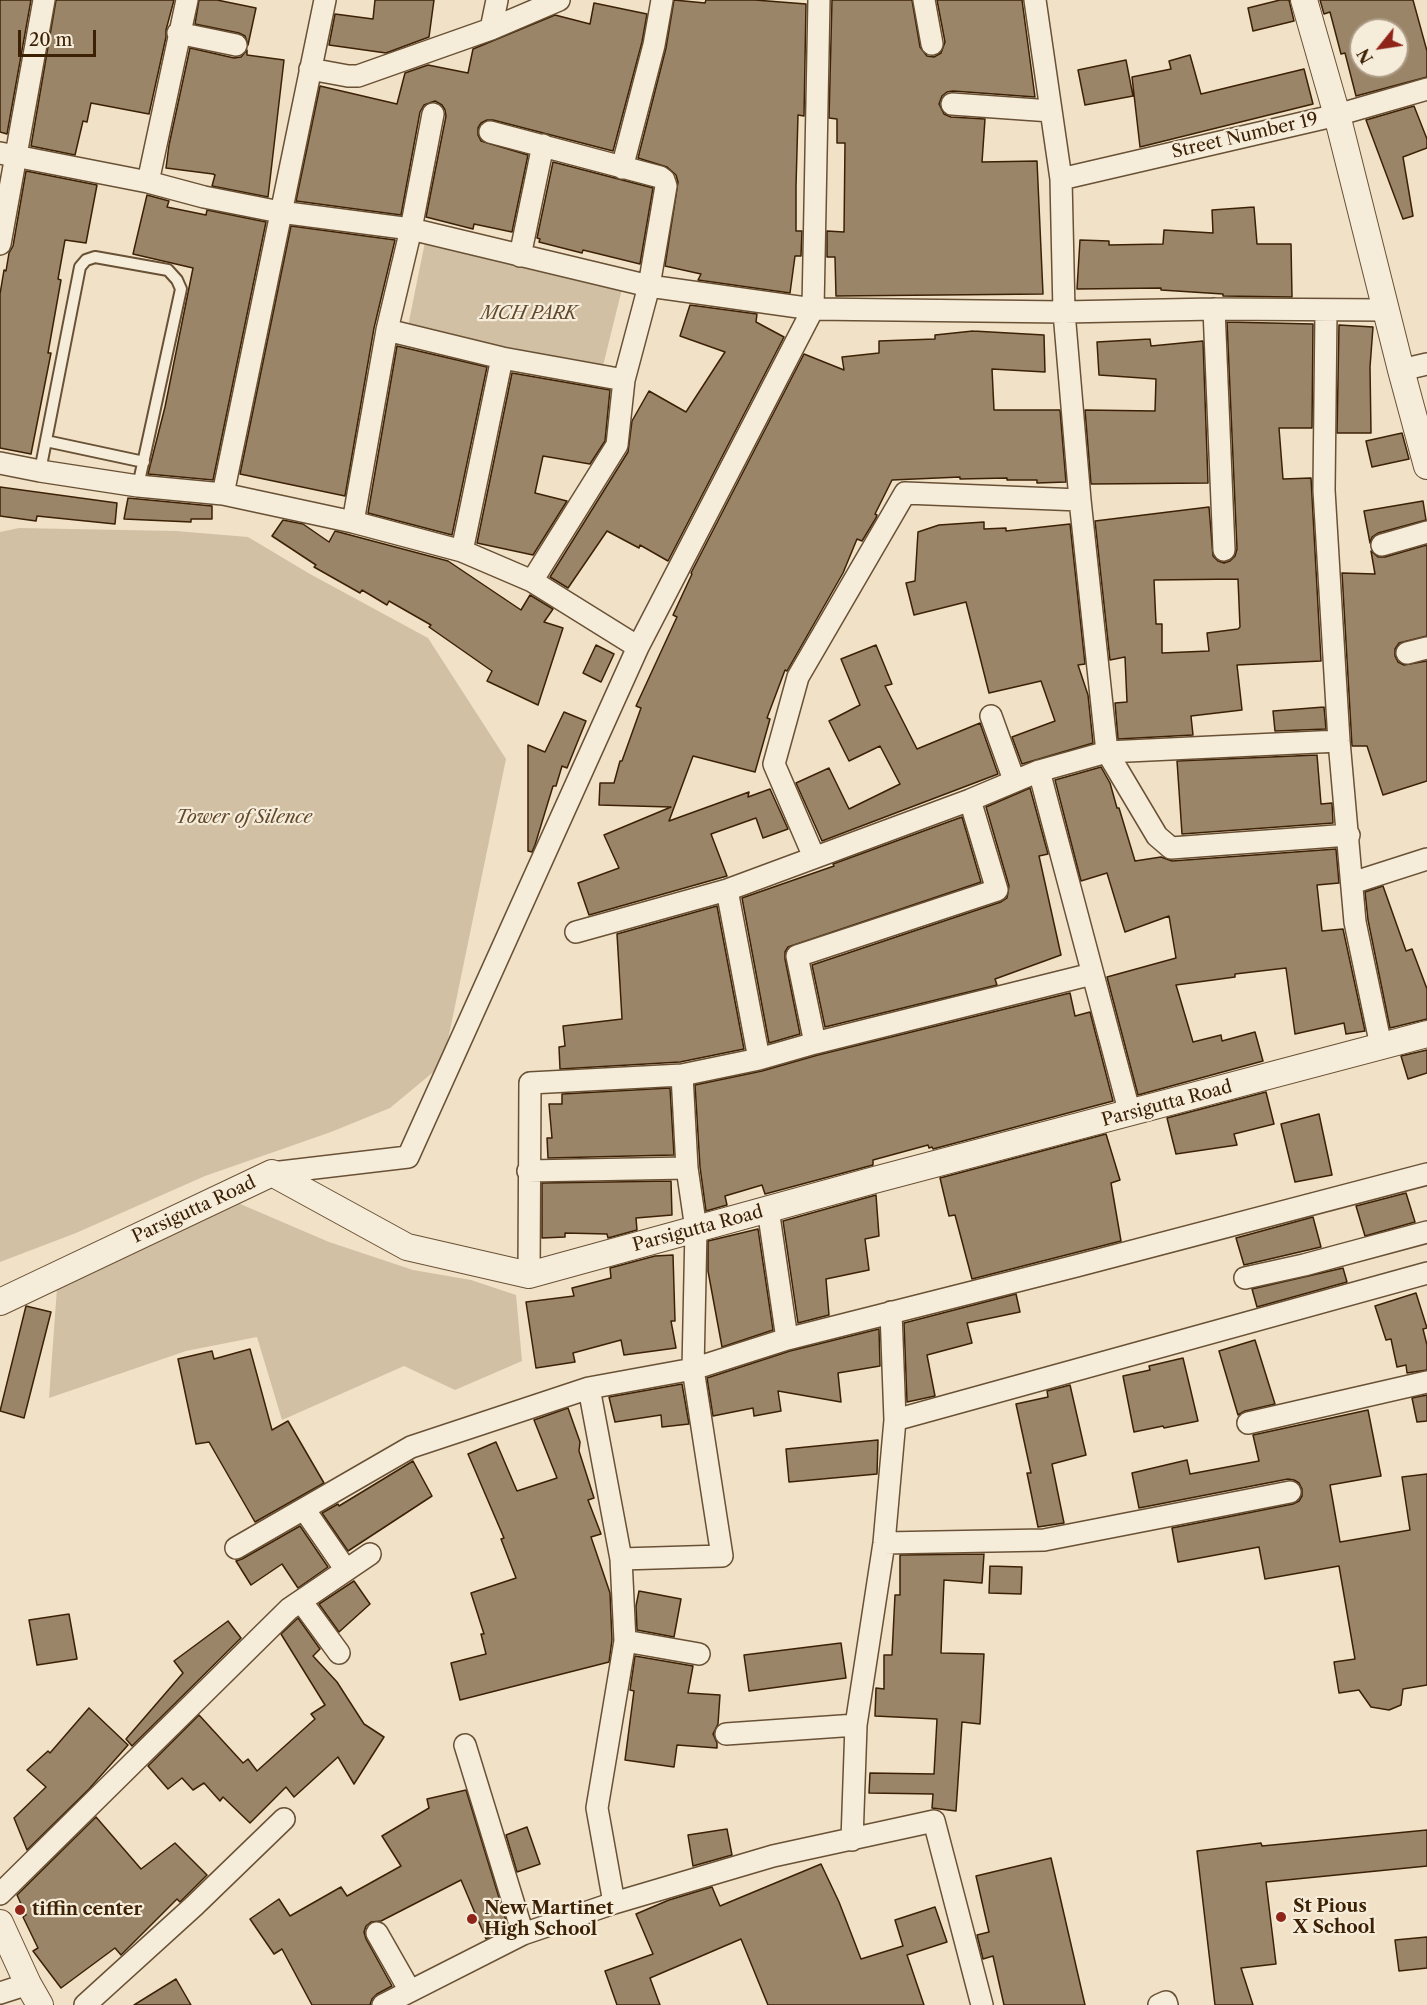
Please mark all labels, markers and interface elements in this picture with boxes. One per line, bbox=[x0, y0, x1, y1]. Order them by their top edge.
scale bar bbox=[21, 18, 99, 56]
north arrow bbox=[1349, 18, 1409, 78]
text: 20 m bbox=[29, 29, 72, 51]
text: N bbox=[1353, 45, 1377, 67]
street label: Street Number 19 bbox=[1170, 109, 1320, 163]
park label: MCH PARK bbox=[481, 303, 577, 325]
park label: Tower of Silence bbox=[176, 807, 312, 829]
street label: Parsigutta Road bbox=[1099, 1076, 1235, 1132]
street label: Parsigutta Road bbox=[129, 1172, 259, 1248]
street label: Parsigutta Road bbox=[630, 1201, 766, 1257]
place label: St Pious X School bbox=[1293, 1896, 1375, 1938]
place label: New Martinet High School bbox=[484, 1898, 614, 1940]
place label: tiffin center bbox=[32, 1899, 142, 1921]
marker: tiffin center bbox=[13, 1903, 27, 1917]
marker: St Pious X School bbox=[1274, 1910, 1288, 1924]
marker: New Martinet High School bbox=[465, 1912, 479, 1926]

